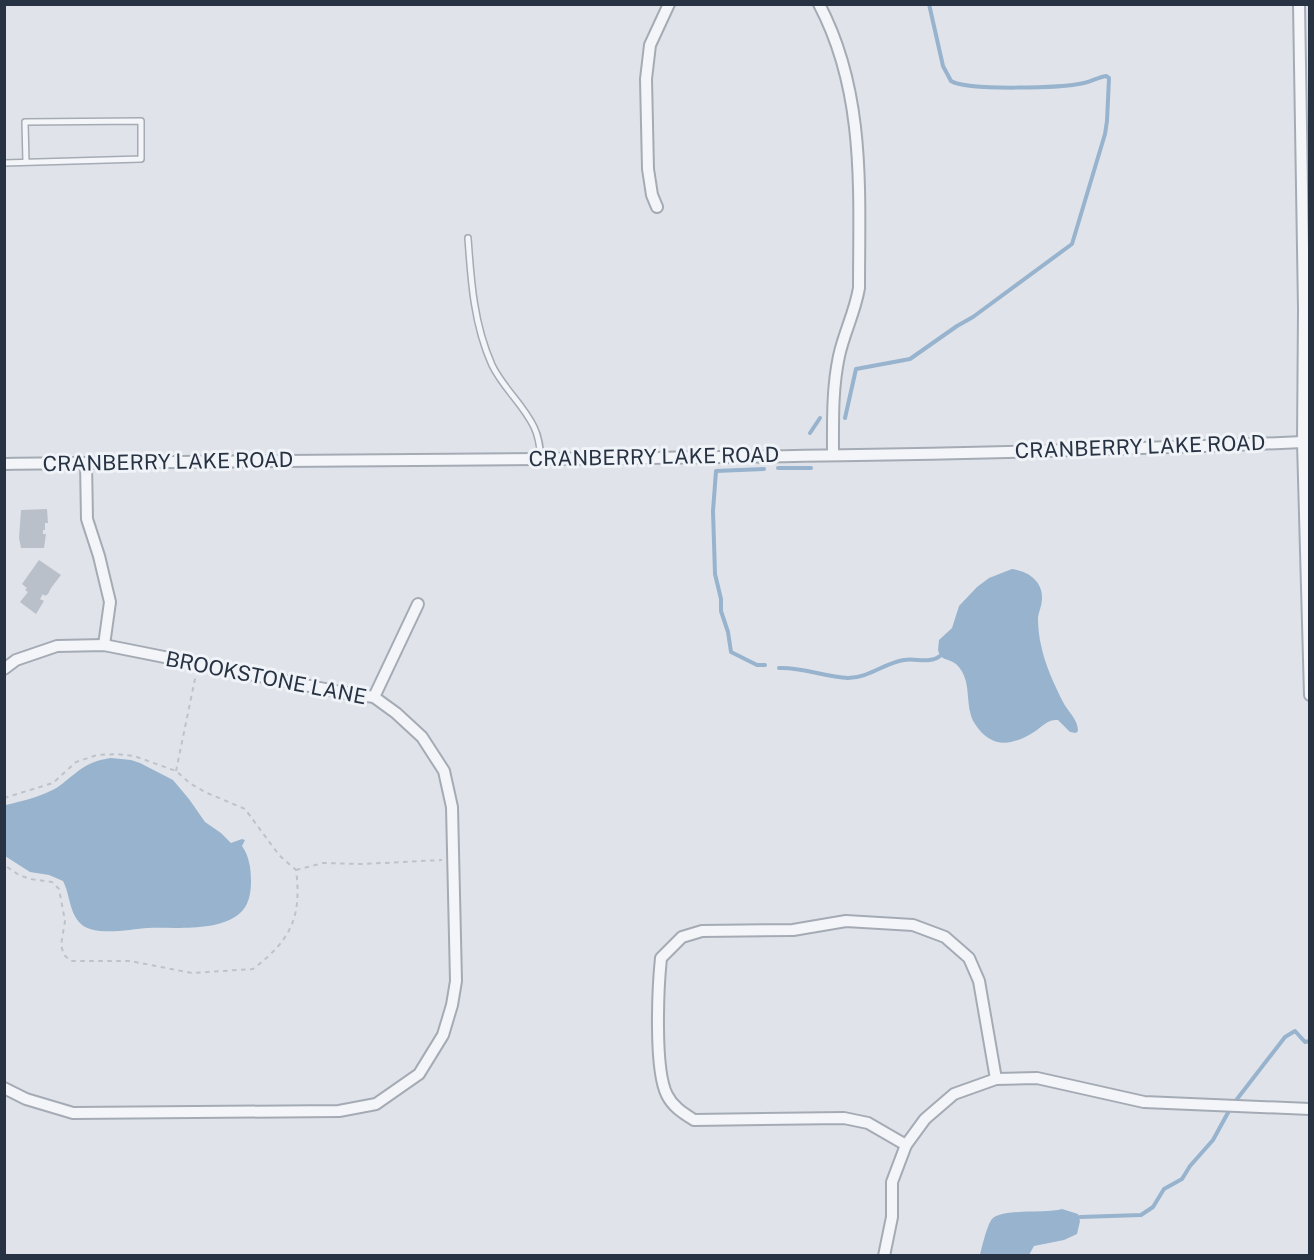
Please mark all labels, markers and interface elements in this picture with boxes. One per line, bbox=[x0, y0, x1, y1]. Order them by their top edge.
street label: CRANBERRY LAKE ROAD bbox=[1014, 430, 1266, 463]
street label: CRANBERRY LAKE ROAD bbox=[528, 442, 780, 471]
street label: CRANBERRY LAKE ROAD bbox=[42, 447, 294, 476]
street label: BROOKSTONE LANE bbox=[163, 646, 369, 709]

